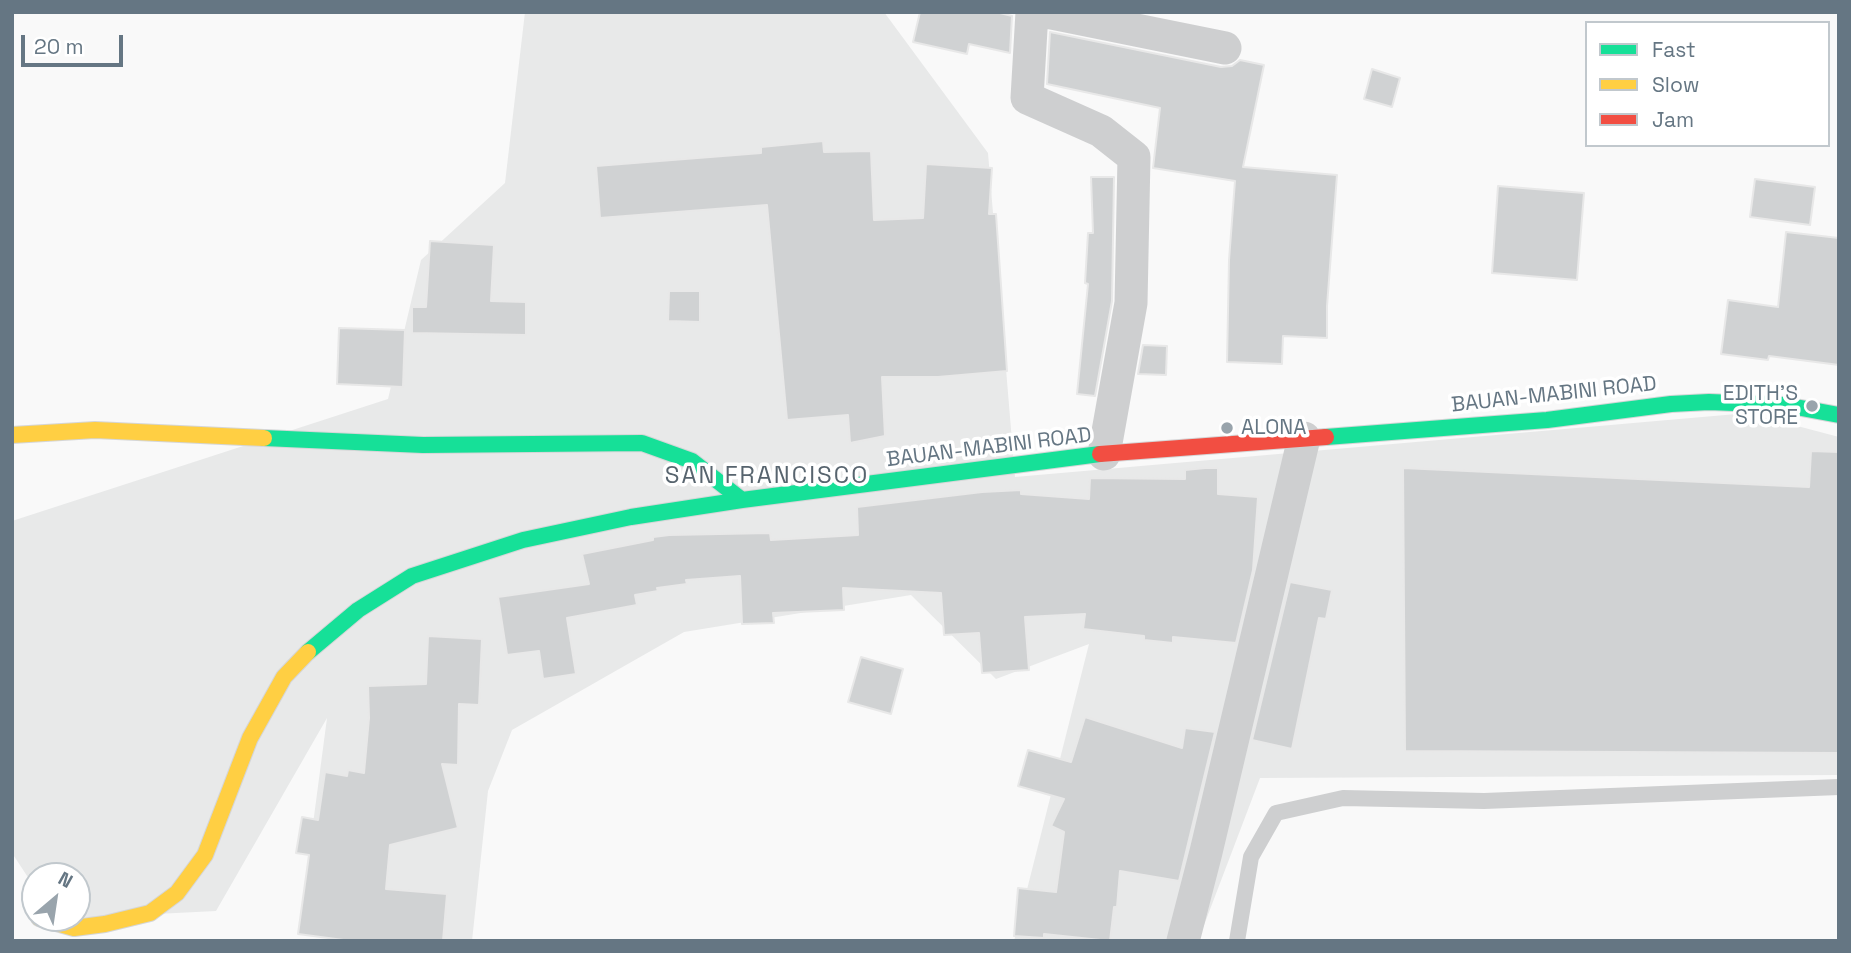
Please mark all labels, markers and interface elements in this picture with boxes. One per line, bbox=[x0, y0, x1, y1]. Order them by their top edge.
scale bar bbox=[24, 21, 126, 65]
legend bbox=[1585, 21, 1830, 147]
text: 20 m bbox=[34, 33, 84, 60]
text: Fast bbox=[1652, 36, 1696, 63]
text: Slow bbox=[1652, 71, 1700, 98]
text: Jam bbox=[1652, 106, 1694, 133]
street label: BAUAN-MABINI ROAD bbox=[1450, 372, 1658, 418]
place label: EDITH'S STORE bbox=[1723, 381, 1798, 431]
marker: EDITH'S STORE bbox=[1804, 398, 1820, 414]
place label: ALONA bbox=[1241, 415, 1307, 441]
marker: ALONA bbox=[1219, 420, 1235, 436]
street label: BAUAN-MABINI ROAD bbox=[885, 423, 1093, 473]
district label: SAN FRANCISCO bbox=[666, 462, 868, 490]
north arrow bbox=[21, 862, 91, 932]
text: N bbox=[54, 866, 77, 894]

